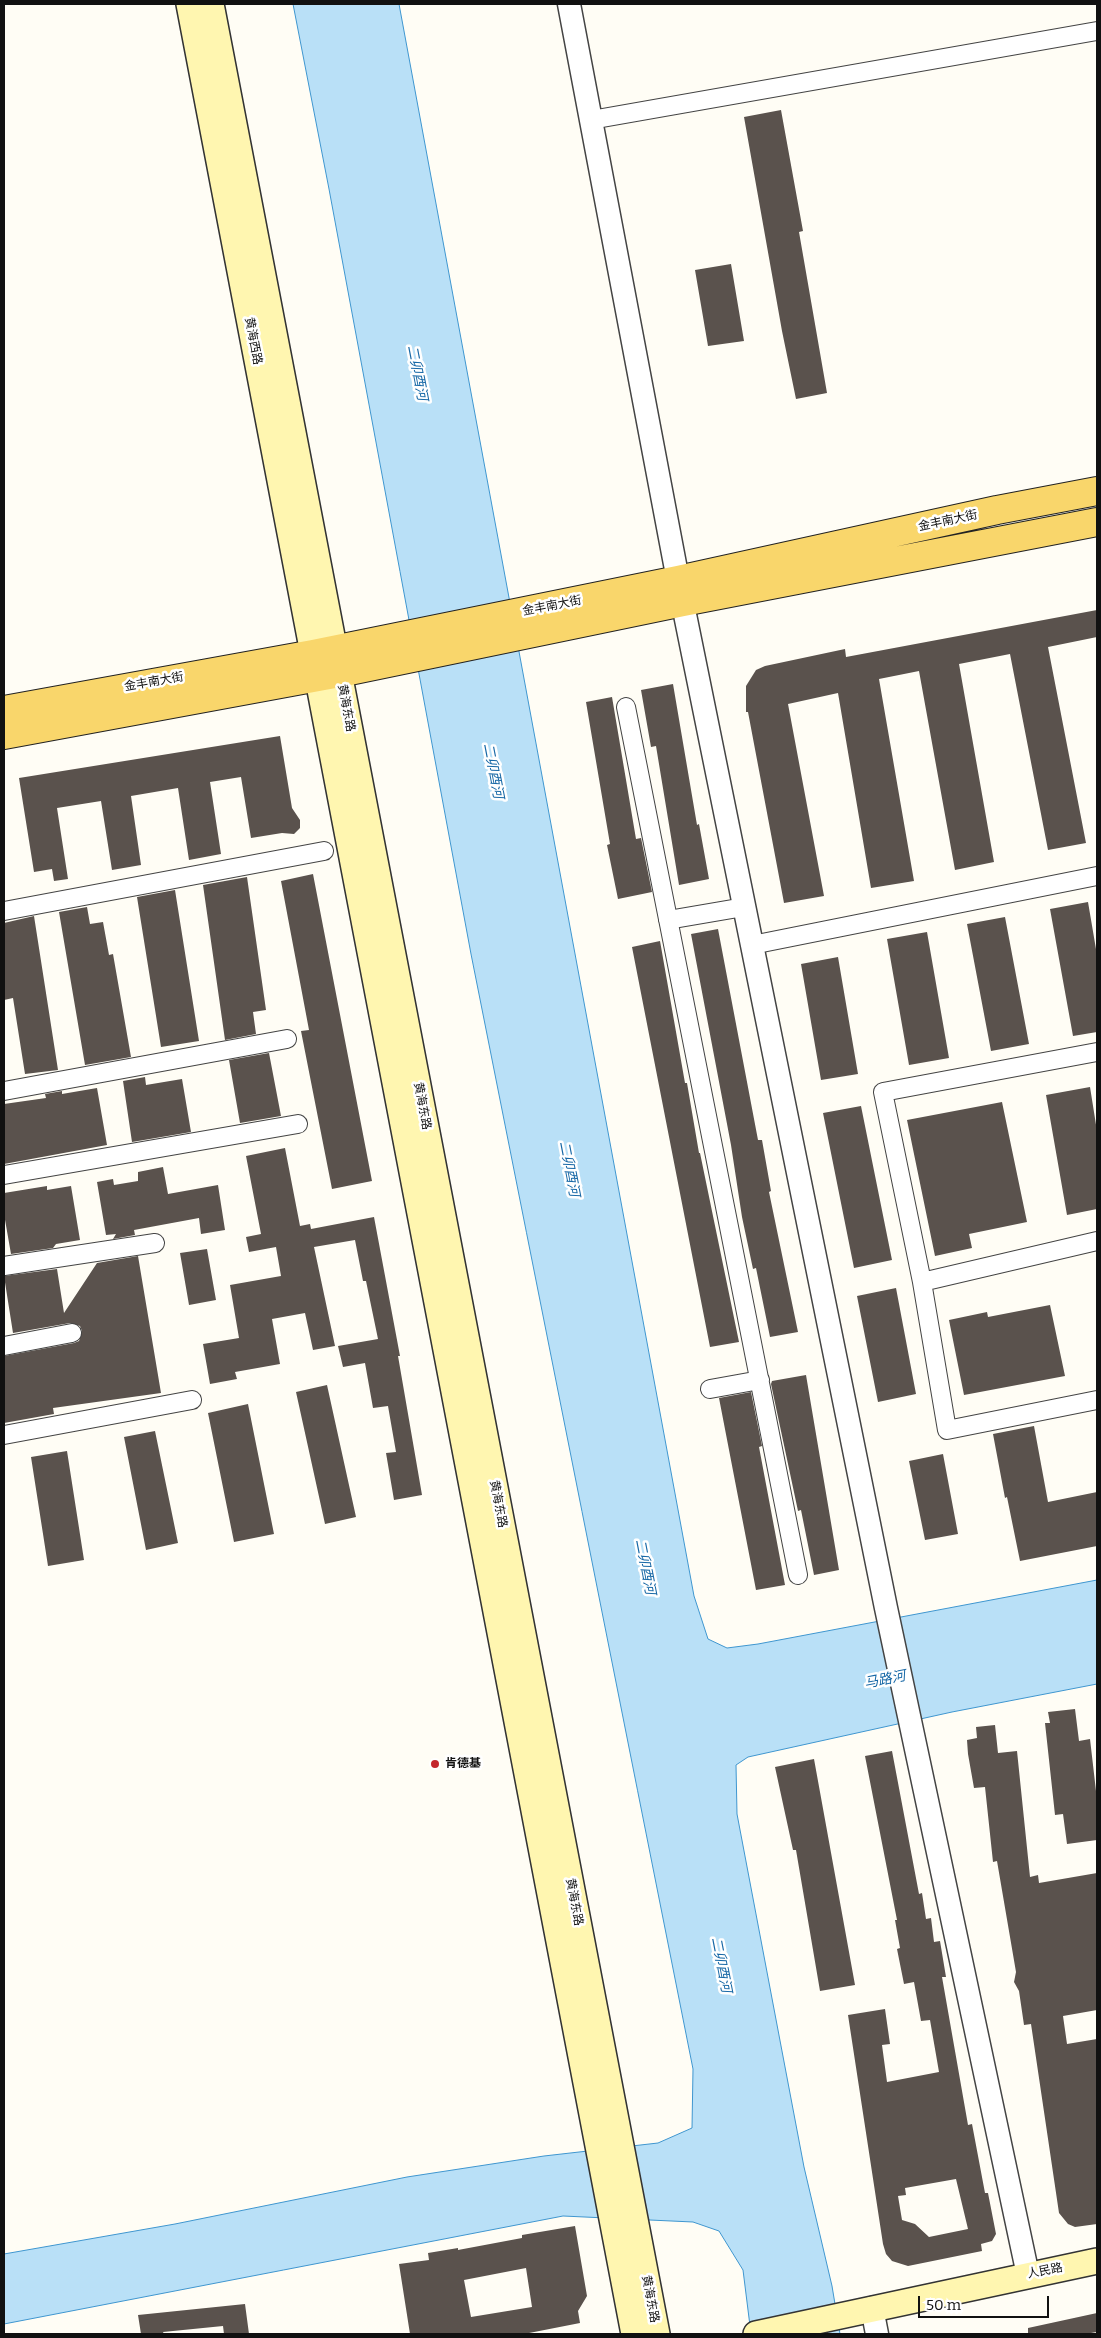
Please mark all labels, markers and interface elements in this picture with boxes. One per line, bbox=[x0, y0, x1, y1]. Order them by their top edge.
street label: 黄海西路 bbox=[241, 316, 265, 366]
water label: 二卯酉河 bbox=[403, 344, 431, 402]
street label: 金丰南大街 bbox=[917, 508, 979, 534]
street label: 金丰南大街 bbox=[521, 593, 583, 619]
street label: 金丰南大街 bbox=[123, 670, 185, 694]
street label: 黄海东路 bbox=[334, 683, 358, 733]
water label: 二卯酉河 bbox=[479, 742, 507, 800]
street label: 黄海东路 bbox=[410, 1081, 434, 1131]
water label: 二卯酉河 bbox=[555, 1140, 583, 1198]
street label: 黄海东路 bbox=[486, 1479, 510, 1529]
water label: 二卯酉河 bbox=[631, 1538, 659, 1596]
water label: 马路河 bbox=[863, 1668, 907, 1692]
place label: 肯德基 bbox=[445, 1757, 481, 1771]
marker: 肯德基 bbox=[429, 1758, 441, 1770]
street label: 黄海东路 bbox=[562, 1877, 586, 1927]
water label: 二卯酉河 bbox=[707, 1936, 735, 1994]
street label: 人民路 bbox=[1026, 2260, 1064, 2282]
street label: 黄海东路 bbox=[638, 2274, 662, 2324]
scale bar bbox=[921, 2286, 1052, 2318]
text: 50 m bbox=[926, 2296, 961, 2314]

